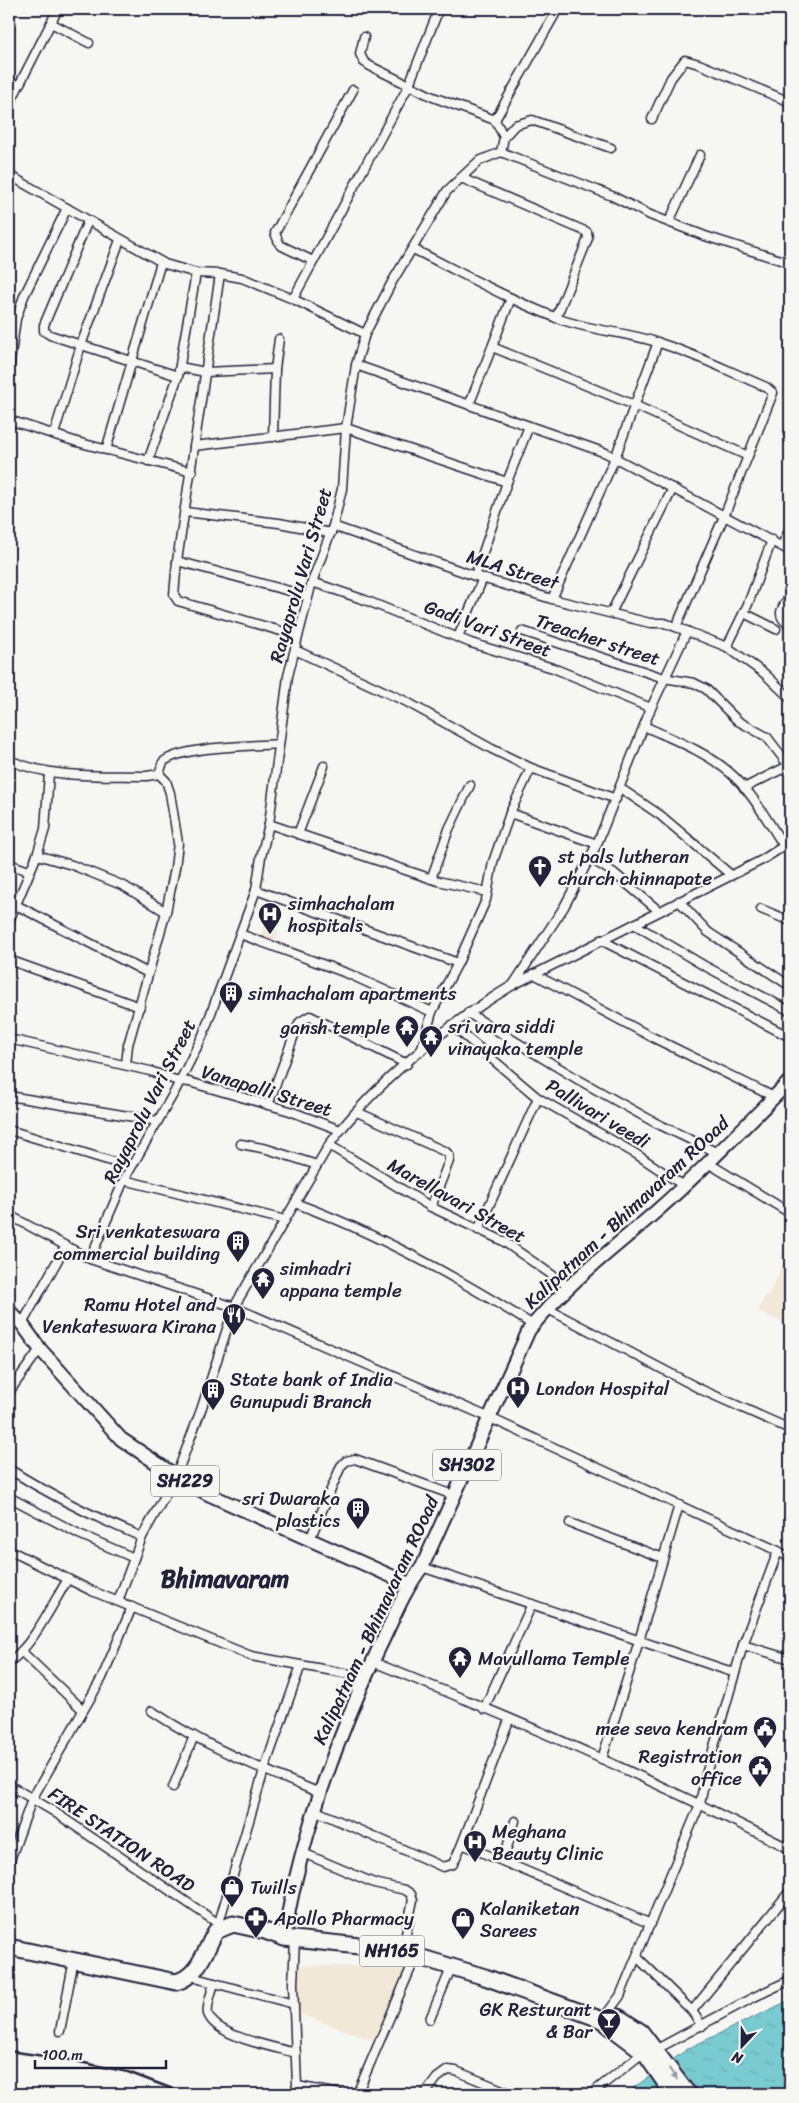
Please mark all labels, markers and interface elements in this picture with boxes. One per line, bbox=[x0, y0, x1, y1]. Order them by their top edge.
street label: Rayaprolu Vari Street bbox=[260, 484, 341, 667]
street label: MLA Street bbox=[463, 540, 564, 600]
street label: Gadi Vari Street bbox=[420, 590, 556, 667]
street label: Treacher street bbox=[531, 604, 664, 675]
place label: st pals lutheran church chinnapate bbox=[557, 840, 712, 895]
church icon: st pals lutheran church chinnapate bbox=[527, 854, 553, 888]
place label: simhachalam hospitals bbox=[287, 887, 395, 942]
hospital icon: simhachalam hospitals bbox=[257, 901, 283, 935]
place label: simhachalam apartments bbox=[247, 977, 457, 1010]
building icon: simhachalam apartments bbox=[218, 980, 244, 1014]
place label: sri vara siddi vinayaka temple bbox=[447, 1010, 583, 1065]
place label: gansh temple bbox=[279, 1011, 390, 1044]
street label: Rayaprolu Vari Street bbox=[94, 1013, 205, 1189]
temple icon: gansh temple bbox=[394, 1014, 420, 1048]
temple icon: sri vara siddi vinayaka temple bbox=[418, 1024, 444, 1058]
street label: Vanapalli Street bbox=[197, 1055, 336, 1126]
street label: Pallivari veedi bbox=[539, 1069, 657, 1158]
street label: Kalipatnam - Bhimavaram ROoad bbox=[516, 1107, 738, 1317]
street label: Marellavari Street bbox=[381, 1149, 532, 1252]
place label: Sri venkateswara commercial building bbox=[53, 1215, 220, 1270]
building icon: Sri venkateswara commercial building bbox=[225, 1229, 251, 1263]
place label: simhadri appana temple bbox=[279, 1252, 402, 1307]
temple icon: simhadri appana temple bbox=[250, 1266, 276, 1300]
place label: Ramu Hotel and Venkateswara Kirana bbox=[42, 1288, 217, 1343]
restaurant icon: Ramu Hotel and Venkateswara Kirana bbox=[221, 1302, 247, 1336]
place label: State bank of India Gunupudi Branch bbox=[230, 1363, 394, 1418]
place label: London Hospital bbox=[536, 1372, 670, 1405]
hospital icon: London Hospital bbox=[505, 1375, 531, 1409]
building icon: State bank of India Gunupudi Branch bbox=[200, 1377, 226, 1411]
road number: SH302 bbox=[433, 1450, 501, 1480]
road number: SH229 bbox=[151, 1465, 219, 1496]
place label: sri Dwaraka plastics bbox=[241, 1482, 340, 1537]
street label: Kalipatnam - Bhimavaram ROoad bbox=[303, 1489, 448, 1750]
building icon: sri Dwaraka plastics bbox=[345, 1496, 371, 1530]
district label: Bhimavaram bbox=[161, 1558, 289, 1600]
place label: Mavullama Temple bbox=[478, 1642, 629, 1675]
temple icon: Mavullama Temple bbox=[447, 1645, 473, 1679]
place label: mee seva kendram bbox=[596, 1712, 748, 1745]
public building icon: mee seva kendram bbox=[752, 1715, 778, 1749]
place label: Registration office bbox=[639, 1740, 742, 1795]
public building icon: Registration office bbox=[747, 1754, 773, 1788]
street label: FIRE STATION ROAD bbox=[41, 1778, 203, 1901]
place label: Meghana Beauty Clinic bbox=[492, 1815, 604, 1870]
hospital icon: Meghana Beauty Clinic bbox=[462, 1829, 488, 1863]
place label: Twills bbox=[250, 1871, 297, 1904]
shop icon: Twills bbox=[219, 1874, 245, 1908]
place label: Kalaniketan Sarees bbox=[480, 1892, 579, 1947]
place label: Apollo Pharmacy bbox=[273, 1902, 414, 1935]
pharmacy icon: Apollo Pharmacy bbox=[243, 1905, 269, 1939]
shop icon: Kalaniketan Sarees bbox=[450, 1906, 476, 1940]
road number: NH165 bbox=[360, 1935, 424, 1966]
place label: GK Resturant & Bar bbox=[479, 1993, 593, 2048]
bar icon: GK Resturant & Bar bbox=[596, 2007, 622, 2041]
north arrow bbox=[716, 2020, 766, 2070]
scale bar bbox=[35, 2038, 166, 2070]
text: 100 m bbox=[42, 2042, 83, 2068]
text: N bbox=[728, 2044, 747, 2071]
one-way arrow bbox=[668, 2067, 678, 2081]

